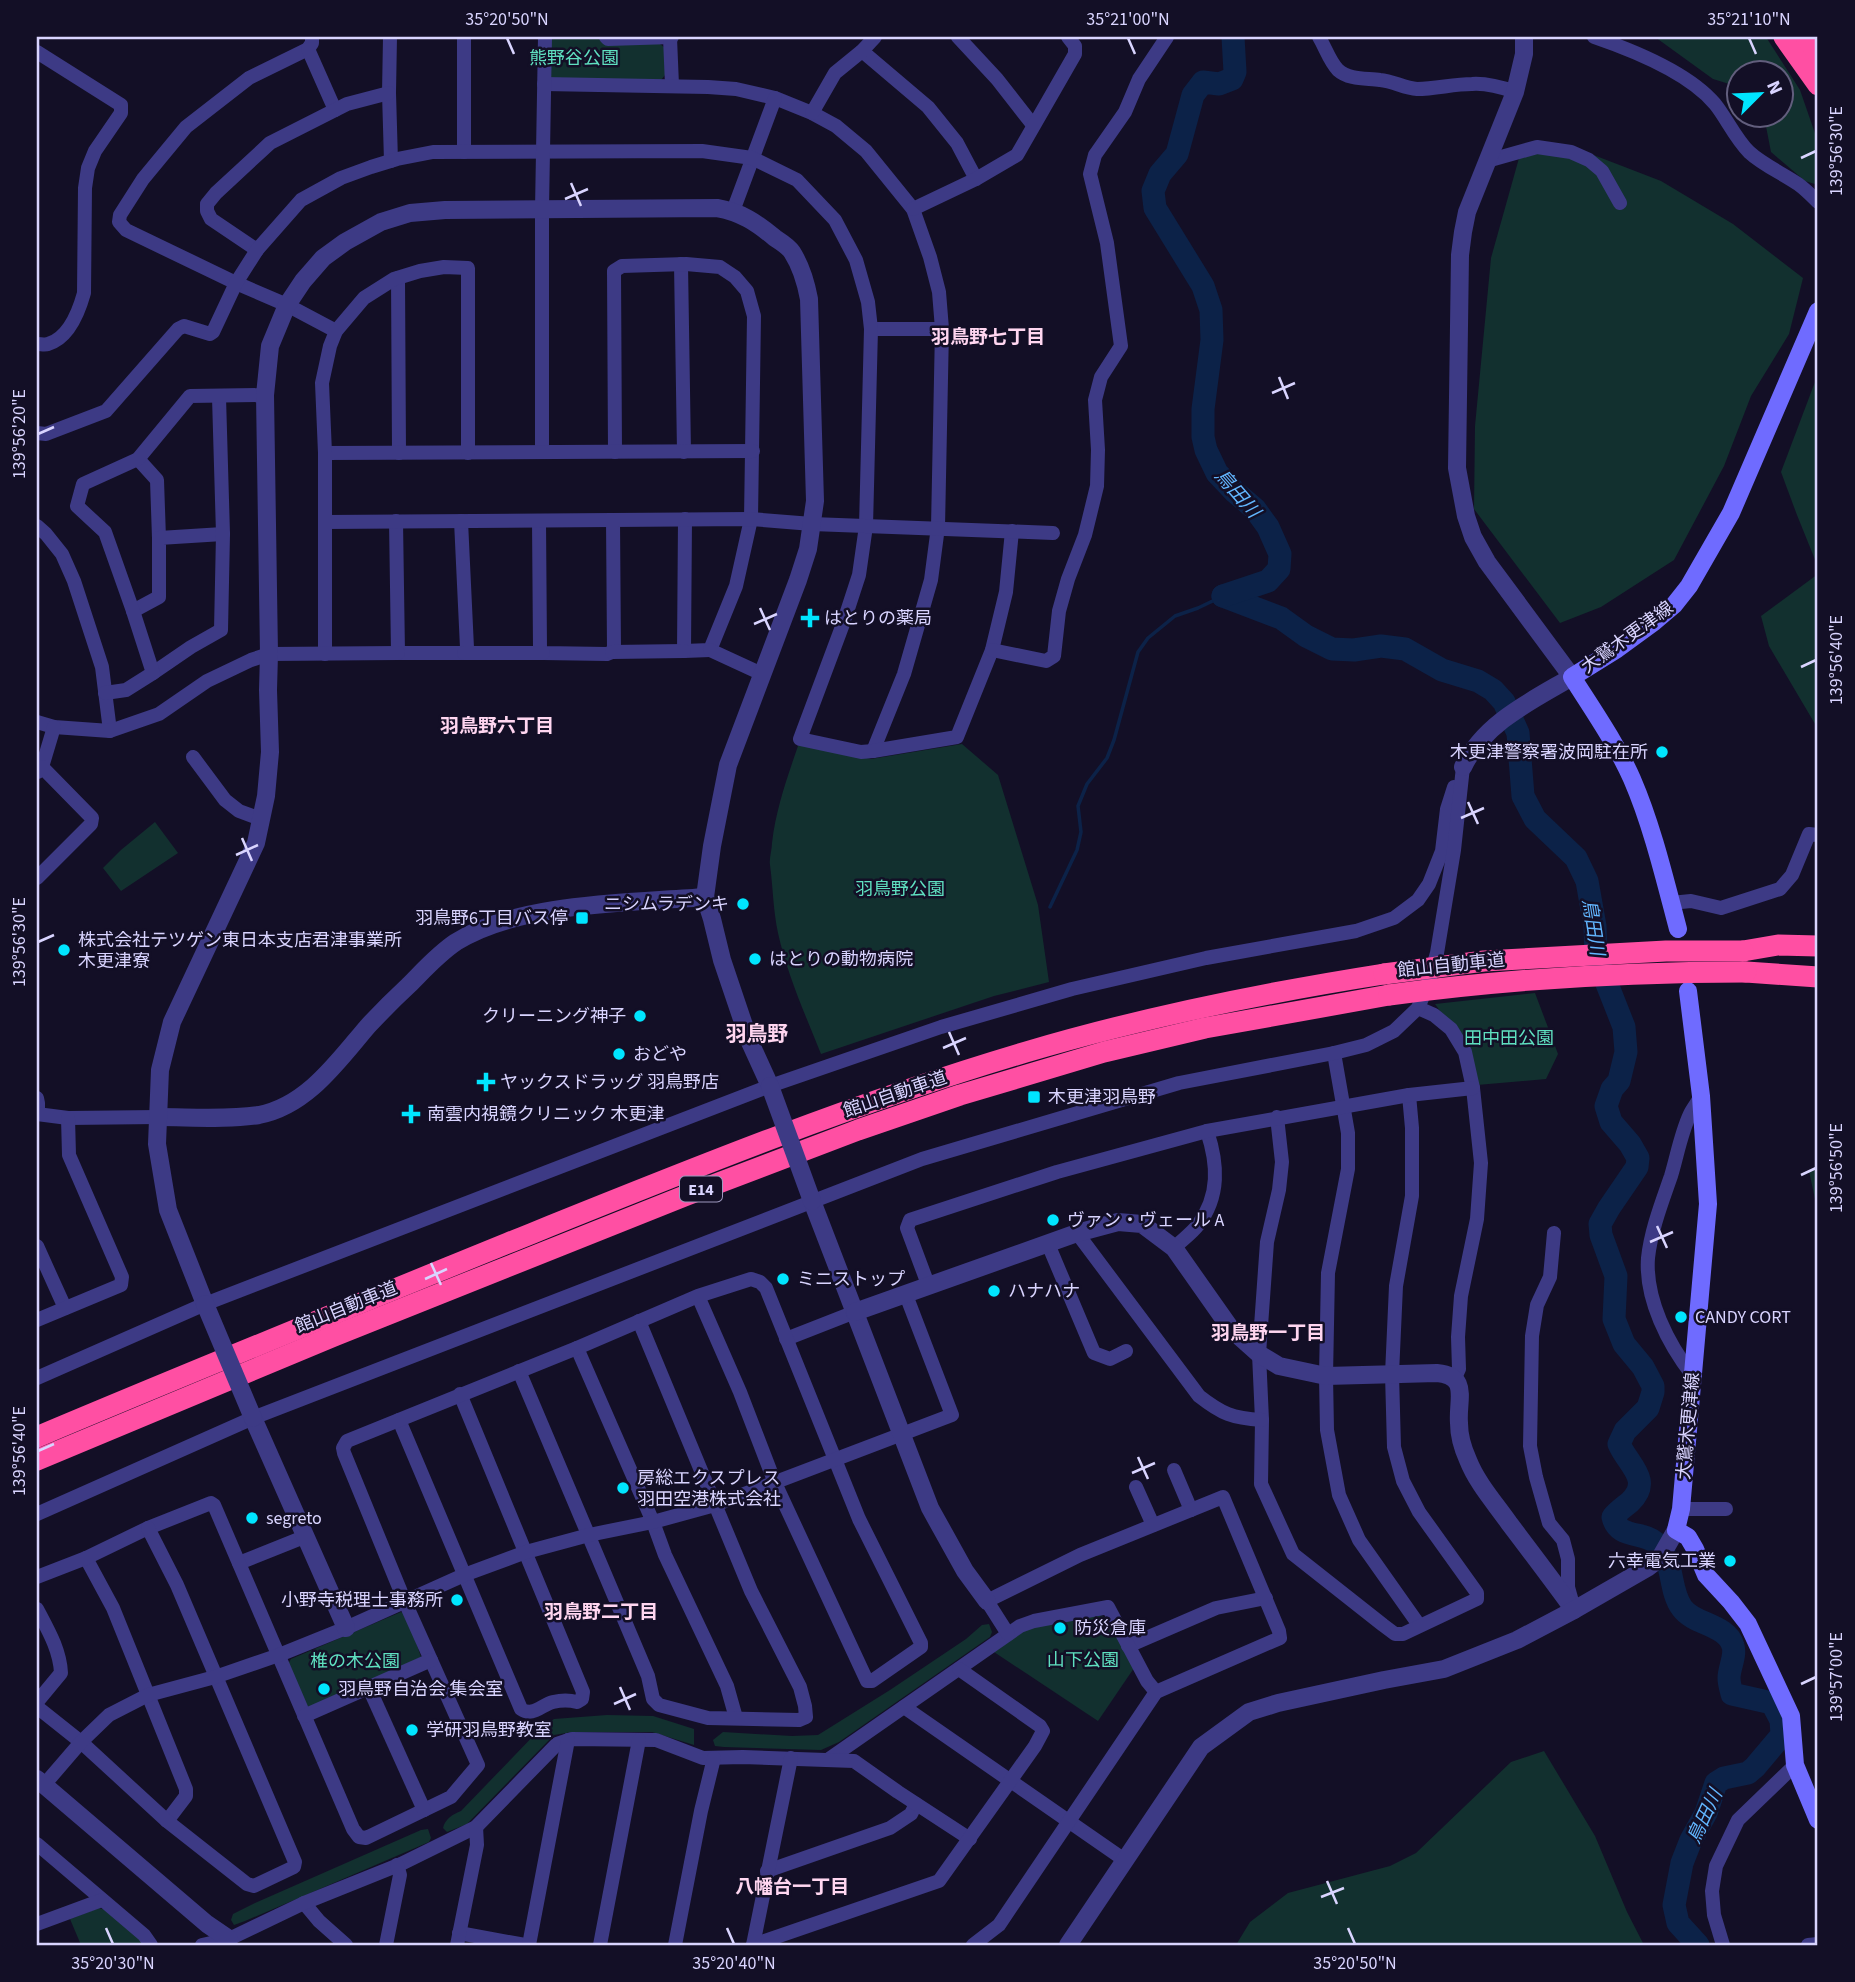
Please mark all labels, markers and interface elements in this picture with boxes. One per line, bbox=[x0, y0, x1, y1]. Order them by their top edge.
text: 35°20'50"N bbox=[465, 7, 549, 32]
text: 35°21'00"N bbox=[1086, 7, 1170, 32]
text: 35°21'10"N bbox=[1707, 7, 1791, 32]
park label: 熊野谷公園 bbox=[529, 46, 619, 71]
north arrow bbox=[1726, 60, 1796, 130]
text: N bbox=[1759, 76, 1789, 99]
text: 139°56'30"E bbox=[1824, 106, 1849, 196]
district label: 羽鳥野七丁目 bbox=[931, 324, 1045, 351]
text: 139°56'20"E bbox=[7, 389, 32, 479]
water label: 鳥田川 bbox=[1208, 464, 1267, 526]
street label: 大鷲木更津線 bbox=[1576, 596, 1678, 679]
place label: はとりの薬局 bbox=[824, 606, 932, 631]
marker: はとりの薬局 bbox=[802, 610, 818, 626]
text: 139°56'40"E bbox=[1824, 615, 1849, 705]
district label: 羽鳥野六丁目 bbox=[440, 713, 554, 740]
place label: 木更津警察署波岡駐在所 bbox=[1450, 740, 1648, 765]
marker: 木更津警察署波岡駐在所 bbox=[1654, 744, 1670, 760]
park label: 羽鳥野公園 bbox=[855, 877, 945, 902]
place label: ニシムラデンキ bbox=[604, 892, 729, 917]
marker: ニシムラデンキ bbox=[735, 896, 751, 912]
text: 139°56'30"E bbox=[7, 897, 32, 987]
water label: 鳥田川 bbox=[1575, 897, 1611, 959]
place label: 羽鳥野6丁目バス停 bbox=[415, 906, 568, 931]
marker: 羽鳥野6丁目バス停 bbox=[574, 910, 590, 926]
place label: 株式会社テツゲン東日本支店君津事業所 木更津寮 bbox=[78, 928, 402, 974]
marker: 株式会社テツゲン東日本支店君津事業所 木更津寮 bbox=[56, 942, 72, 958]
place label: はとりの動物病院 bbox=[769, 947, 913, 972]
street label: 館山自動車道 bbox=[1396, 947, 1506, 984]
marker: はとりの動物病院 bbox=[747, 951, 763, 967]
place label: クリーニング神子 bbox=[482, 1004, 626, 1029]
marker: クリーニング神子 bbox=[632, 1008, 648, 1024]
district label: 羽鳥野 bbox=[726, 1019, 789, 1049]
park label: 田中田公園 bbox=[1464, 1026, 1554, 1051]
place label: おどや bbox=[633, 1042, 687, 1067]
marker: おどや bbox=[611, 1046, 627, 1062]
street label: 館山自動車道 bbox=[840, 1065, 950, 1124]
place label: ヤックスドラッグ 羽鳥野店 bbox=[500, 1070, 719, 1095]
marker: ヤックスドラッグ 羽鳥野店 bbox=[478, 1074, 494, 1090]
place label: 木更津羽鳥野 bbox=[1048, 1085, 1156, 1110]
marker: 木更津羽鳥野 bbox=[1026, 1089, 1042, 1105]
place label: 南雲内視鏡クリニック 木更津 bbox=[427, 1102, 665, 1127]
marker: 南雲内視鏡クリニック 木更津 bbox=[401, 1104, 421, 1124]
text: 139°56'50"E bbox=[1824, 1123, 1849, 1213]
road number: E14 bbox=[680, 1176, 722, 1202]
place label: ヴァン・ヴェール A bbox=[1067, 1208, 1225, 1233]
marker: ヴァン・ヴェール A bbox=[1045, 1212, 1061, 1228]
place label: ミニストップ bbox=[797, 1267, 905, 1292]
marker: ミニストップ bbox=[775, 1271, 791, 1287]
street label: 館山自動車道 bbox=[291, 1276, 401, 1339]
place label: ハナハナ bbox=[1008, 1279, 1080, 1304]
marker: ハナハナ bbox=[986, 1283, 1002, 1299]
place label: CANDY CORT bbox=[1695, 1305, 1791, 1330]
marker: CANDY CORT bbox=[1673, 1309, 1689, 1325]
district label: 羽鳥野一丁目 bbox=[1211, 1320, 1325, 1347]
street label: 大鷲木更津線 bbox=[1671, 1371, 1706, 1481]
text: 139°56'40"E bbox=[7, 1406, 32, 1496]
place label: 房総エクスプレス 羽田空港株式会社 bbox=[637, 1466, 781, 1512]
marker: 房総エクスプレス 羽田空港株式会社 bbox=[615, 1480, 631, 1496]
place label: segreto bbox=[266, 1506, 322, 1531]
marker: segreto bbox=[244, 1510, 260, 1526]
place label: 六幸電気工業 bbox=[1608, 1549, 1716, 1574]
marker: 六幸電気工業 bbox=[1722, 1553, 1738, 1569]
place label: 小野寺税理士事務所 bbox=[281, 1588, 443, 1613]
marker: 小野寺税理士事務所 bbox=[449, 1592, 465, 1608]
district label: 羽鳥野二丁目 bbox=[544, 1599, 658, 1626]
place label: 防災倉庫 bbox=[1074, 1616, 1146, 1641]
marker: 防災倉庫 bbox=[1052, 1620, 1068, 1636]
text: 139°57'00"E bbox=[1824, 1632, 1849, 1722]
park label: 山下公園 bbox=[1047, 1648, 1119, 1673]
park label: 椎の木公園 bbox=[310, 1649, 400, 1674]
place label: 羽鳥野自治会 集会室 bbox=[338, 1677, 504, 1702]
marker: 羽鳥野自治会 集会室 bbox=[316, 1681, 332, 1697]
place label: 学研羽鳥野教室 bbox=[426, 1718, 552, 1743]
marker: 学研羽鳥野教室 bbox=[404, 1722, 420, 1738]
water label: 鳥田川 bbox=[1681, 1783, 1730, 1848]
district label: 八幡台一丁目 bbox=[735, 1874, 849, 1901]
text: 35°20'30"N bbox=[71, 1951, 155, 1976]
text: 35°20'40"N bbox=[692, 1951, 776, 1976]
text: 35°20'50"N bbox=[1313, 1951, 1397, 1976]

